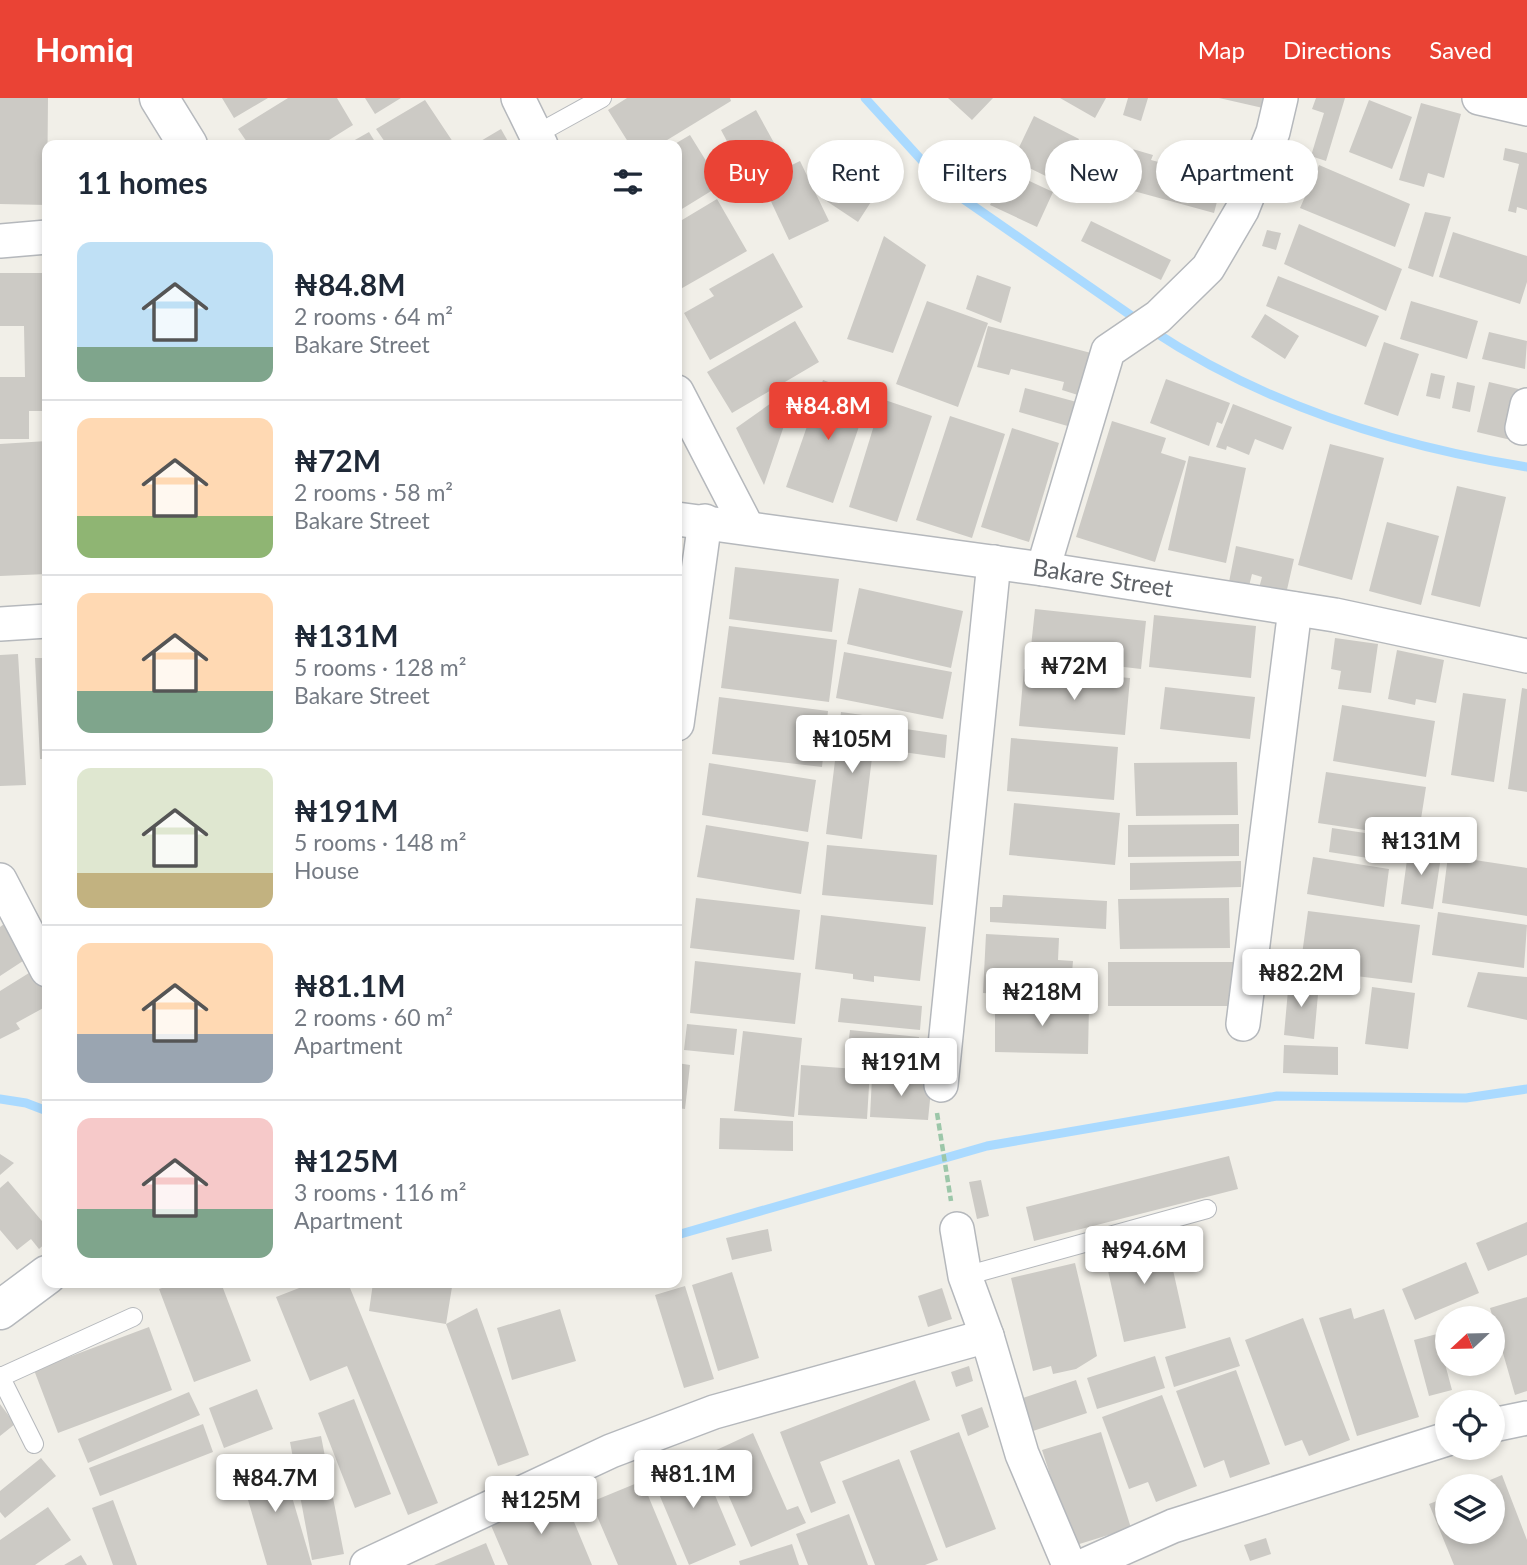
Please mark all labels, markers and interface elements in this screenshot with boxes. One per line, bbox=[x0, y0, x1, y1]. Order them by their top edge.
text: Homiq bbox=[35, 29, 134, 69]
text: Map bbox=[1198, 35, 1245, 64]
text: Directions bbox=[1283, 35, 1391, 64]
text: Saved bbox=[1429, 35, 1492, 64]
chip: Buy bbox=[704, 140, 793, 203]
chip: Rent bbox=[807, 140, 904, 203]
chip: Filters bbox=[918, 140, 1031, 203]
chip: New bbox=[1045, 140, 1142, 203]
chip: Apartment bbox=[1156, 140, 1318, 203]
icon: filters bbox=[609, 163, 647, 201]
text: 11 homes bbox=[77, 164, 208, 200]
text: ₦84.8M bbox=[294, 266, 406, 302]
icon: home bbox=[133, 270, 217, 354]
text: 2 rooms · 64 m² bbox=[294, 302, 453, 330]
text: Bakare Street bbox=[294, 330, 430, 358]
pin: ₦84.8M bbox=[771, 382, 885, 442]
text: ₦84.8M bbox=[785, 391, 871, 419]
text: ₦72M bbox=[294, 442, 381, 478]
icon: home bbox=[133, 446, 217, 530]
text: 2 rooms · 58 m² bbox=[294, 478, 453, 506]
text: Bakare Street bbox=[294, 506, 430, 534]
street label: Bakare Street bbox=[1031, 552, 1176, 602]
text: ₦131M bbox=[294, 617, 399, 653]
icon: home bbox=[133, 621, 217, 705]
pin: ₦72M bbox=[1033, 642, 1115, 702]
text: ₦72M bbox=[1041, 651, 1107, 679]
text: 5 rooms · 128 m² bbox=[294, 653, 466, 681]
text: Bakare Street bbox=[294, 681, 430, 709]
pin: ₦105M bbox=[803, 716, 901, 775]
text: ₦105M bbox=[812, 724, 892, 752]
text: ₦191M bbox=[294, 792, 399, 828]
icon: home bbox=[133, 796, 217, 880]
pin: ₦131M bbox=[1372, 818, 1470, 877]
text: ₦131M bbox=[1381, 826, 1461, 854]
text: 5 rooms · 148 m² bbox=[294, 828, 466, 856]
text: House bbox=[294, 856, 359, 884]
pin: ₦82.2M bbox=[1244, 950, 1358, 1009]
text: ₦82.2M bbox=[1258, 958, 1344, 986]
text: ₦81.1M bbox=[294, 967, 406, 1003]
pin: ₦218M bbox=[993, 968, 1091, 1028]
icon: home bbox=[133, 971, 217, 1055]
text: ₦218M bbox=[1002, 977, 1082, 1005]
text: 2 rooms · 60 m² bbox=[294, 1003, 453, 1031]
text: Apartment bbox=[294, 1031, 402, 1059]
pin: ₦191M bbox=[852, 1038, 950, 1098]
text: ₦191M bbox=[861, 1047, 941, 1075]
text: ₦125M bbox=[294, 1142, 399, 1178]
icon: home bbox=[133, 1146, 217, 1230]
text: 3 rooms · 116 m² bbox=[294, 1178, 466, 1206]
text: Apartment bbox=[294, 1206, 402, 1234]
pin: ₦94.6M bbox=[1087, 1226, 1201, 1286]
text: ₦94.6M bbox=[1101, 1235, 1187, 1263]
north arrow bbox=[1435, 1306, 1505, 1376]
map controls bbox=[1435, 1306, 1505, 1544]
button: locate bbox=[1435, 1390, 1505, 1460]
pin: ₦81.1M bbox=[636, 1450, 750, 1510]
pin: ₦84.7M bbox=[218, 1454, 332, 1514]
text: ₦81.1M bbox=[650, 1459, 736, 1487]
text: ₦84.7M bbox=[232, 1463, 318, 1491]
button: layers bbox=[1435, 1474, 1505, 1544]
pin: ₦125M bbox=[492, 1476, 590, 1536]
text: ₦125M bbox=[501, 1485, 581, 1513]

